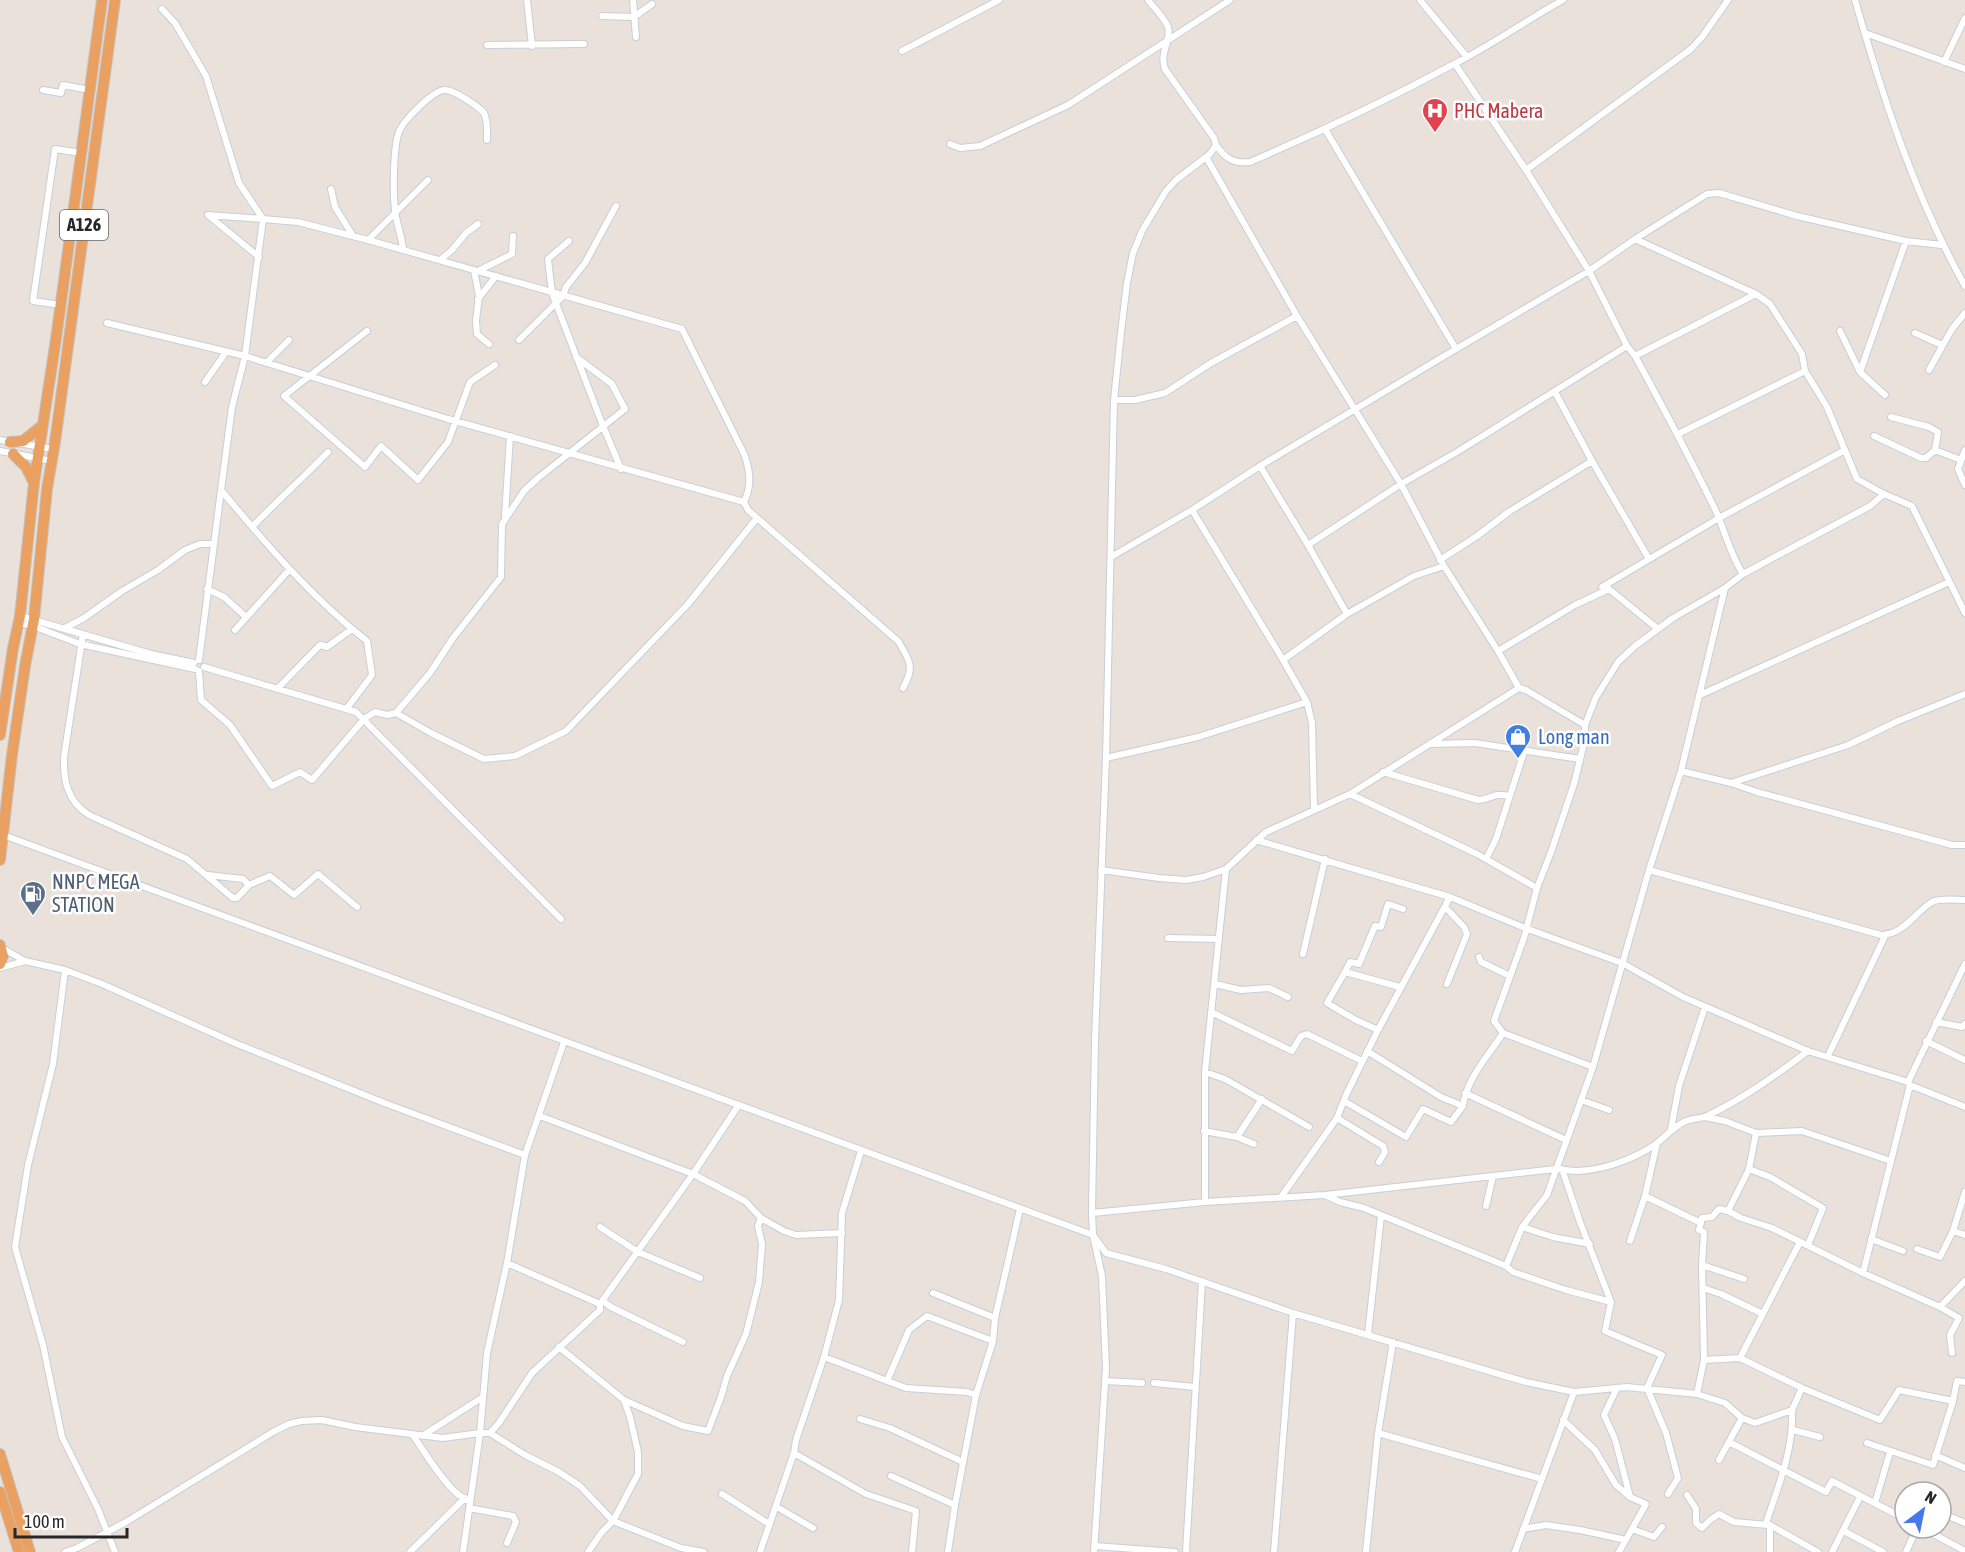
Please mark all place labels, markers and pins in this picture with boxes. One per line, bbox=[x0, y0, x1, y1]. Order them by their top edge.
hospital icon: PHC Mabera bbox=[1420, 96, 1450, 134]
place label: PHC Mabera bbox=[1454, 99, 1543, 122]
shop icon: Long man bbox=[1503, 722, 1533, 760]
place label: Long man bbox=[1538, 725, 1610, 748]
place label: NNPC MEGA STATION bbox=[52, 870, 140, 916]
fuel station icon: NNPC MEGA STATION bbox=[18, 879, 48, 917]

